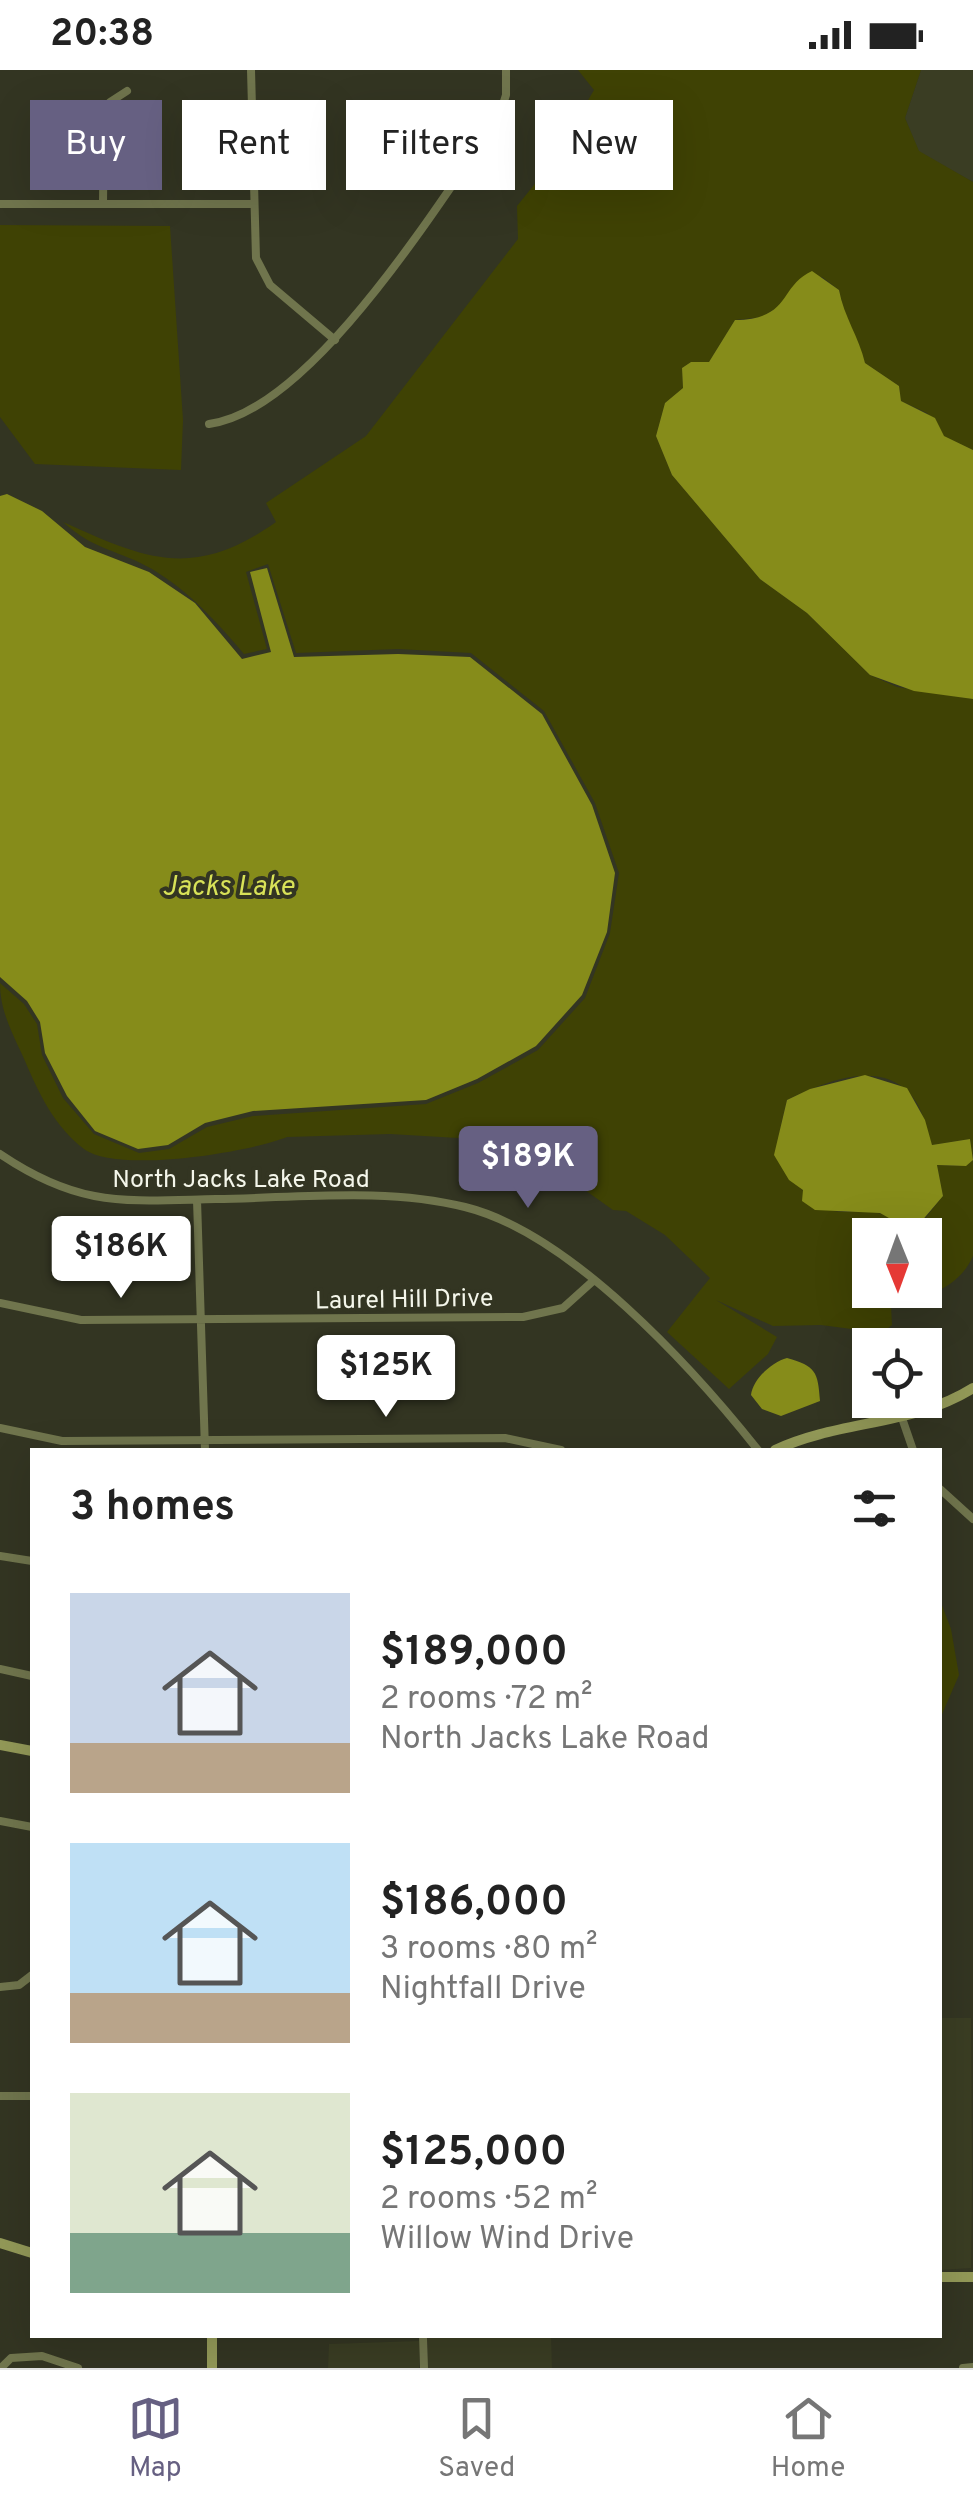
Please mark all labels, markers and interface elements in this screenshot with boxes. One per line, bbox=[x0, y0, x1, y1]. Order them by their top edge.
text: 20:38 bbox=[50, 11, 154, 60]
chip: Buy bbox=[30, 100, 162, 190]
chip: Rent bbox=[182, 100, 326, 190]
chip: Filters bbox=[346, 100, 515, 190]
chip: New bbox=[535, 100, 673, 190]
water label: Jacks Lake bbox=[162, 870, 295, 906]
pin: $189K bbox=[458, 1126, 598, 1211]
text: $189K bbox=[481, 1138, 575, 1178]
street label: North Jacks Lake Road bbox=[112, 1165, 370, 1197]
pin: $186K bbox=[51, 1216, 191, 1301]
north arrow bbox=[852, 1218, 942, 1308]
map controls bbox=[852, 1218, 942, 1418]
text: $186K bbox=[74, 1228, 168, 1268]
street label: Laurel Hill Drive bbox=[315, 1283, 494, 1319]
button: locate bbox=[852, 1328, 942, 1418]
pin: $125K bbox=[316, 1335, 456, 1420]
text: $125K bbox=[339, 1347, 433, 1387]
icon: filters bbox=[847, 1481, 902, 1536]
text: 3 homes bbox=[70, 1482, 235, 1535]
text: $189,000 bbox=[380, 1627, 568, 1680]
icon: home bbox=[150, 1633, 270, 1753]
text: 2 rooms · 72 m² bbox=[380, 1680, 593, 1720]
text: North Jacks Lake Road bbox=[380, 1720, 710, 1760]
text: $186,000 bbox=[380, 1877, 568, 1930]
icon: home bbox=[150, 1883, 270, 2003]
text: 3 rooms · 80 m² bbox=[380, 1930, 598, 1970]
text: Nightfall Drive bbox=[380, 1970, 586, 2010]
text: $125,000 bbox=[380, 2127, 567, 2180]
icon: home bbox=[150, 2133, 270, 2253]
text: 2 rooms · 52 m² bbox=[380, 2180, 597, 2220]
text: Willow Wind Drive bbox=[380, 2220, 634, 2260]
tab: Map bbox=[128, 2391, 183, 2487]
tab: Saved bbox=[438, 2391, 515, 2487]
tab: Home bbox=[771, 2391, 845, 2487]

